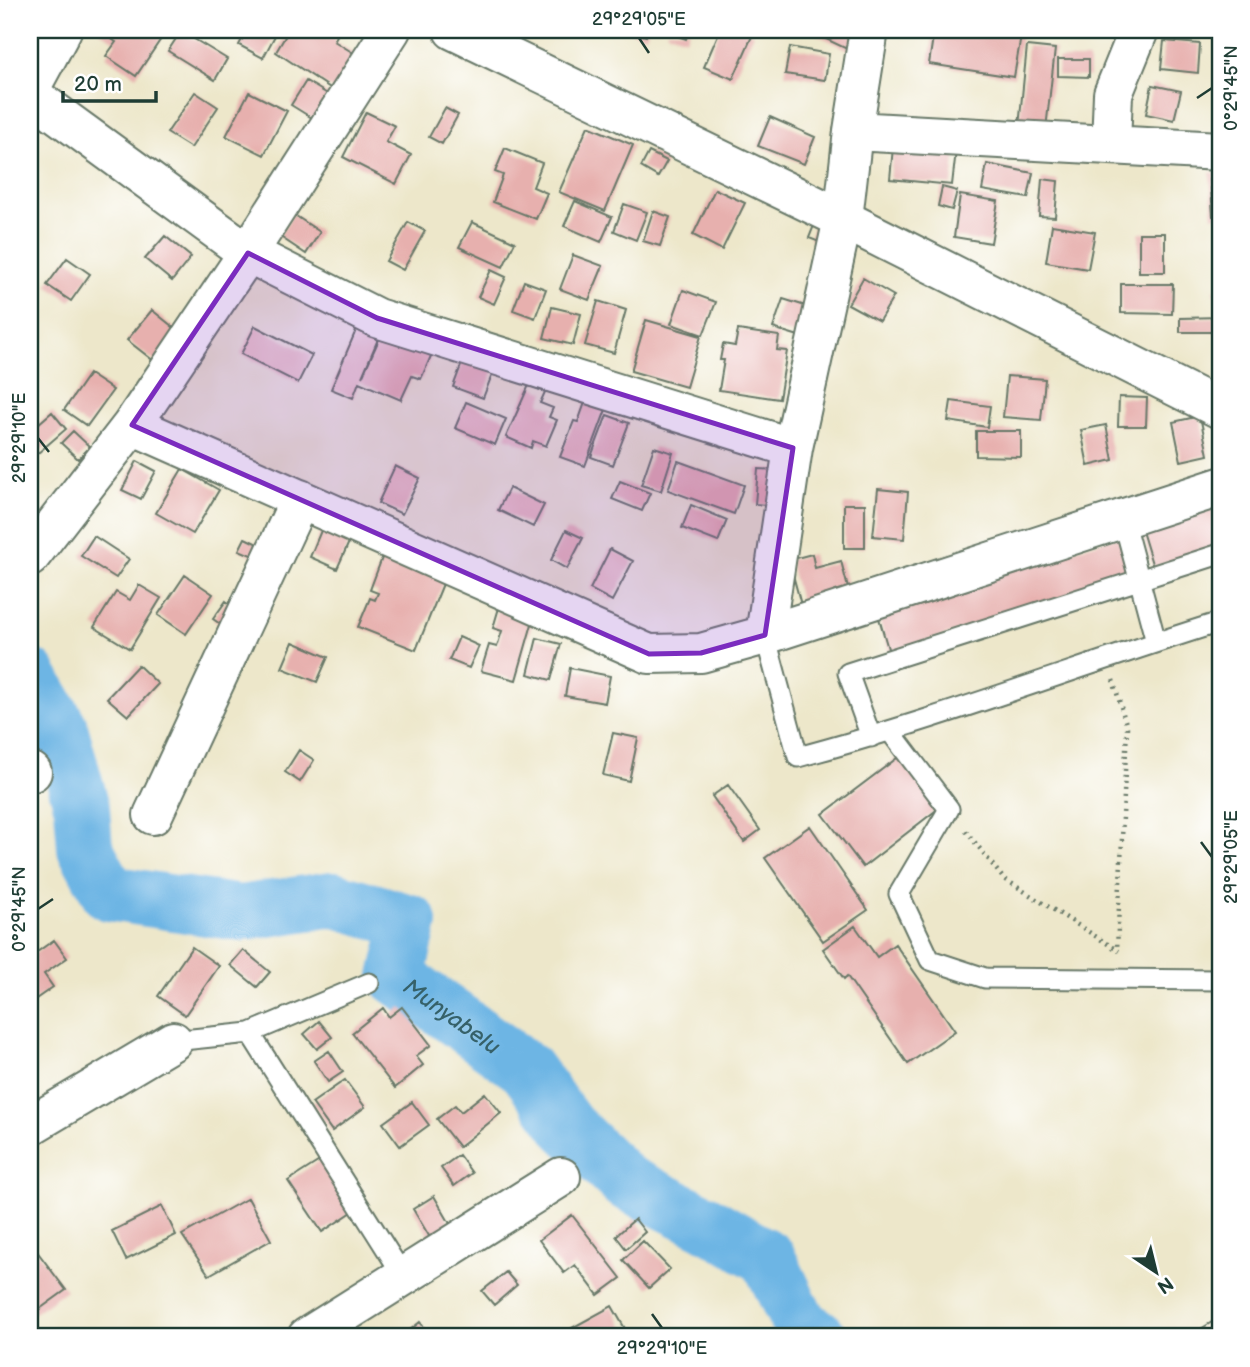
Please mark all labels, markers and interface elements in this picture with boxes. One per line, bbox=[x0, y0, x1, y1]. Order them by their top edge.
text: 29°29'05"E bbox=[592, 9, 686, 30]
text: 0°29'45"N bbox=[1221, 45, 1242, 131]
scale bar bbox=[63, 60, 156, 104]
text: 20 m bbox=[74, 72, 122, 97]
text: 29°29'10"E bbox=[9, 393, 30, 483]
text: 29°29'05"E bbox=[1221, 810, 1242, 904]
text: 0°29'45"N bbox=[9, 866, 30, 952]
water label: Munyabelu bbox=[397, 973, 505, 1061]
north arrow bbox=[1120, 1238, 1190, 1308]
text: N bbox=[1152, 1271, 1177, 1298]
text: 29°29'10"E bbox=[617, 1338, 707, 1359]

